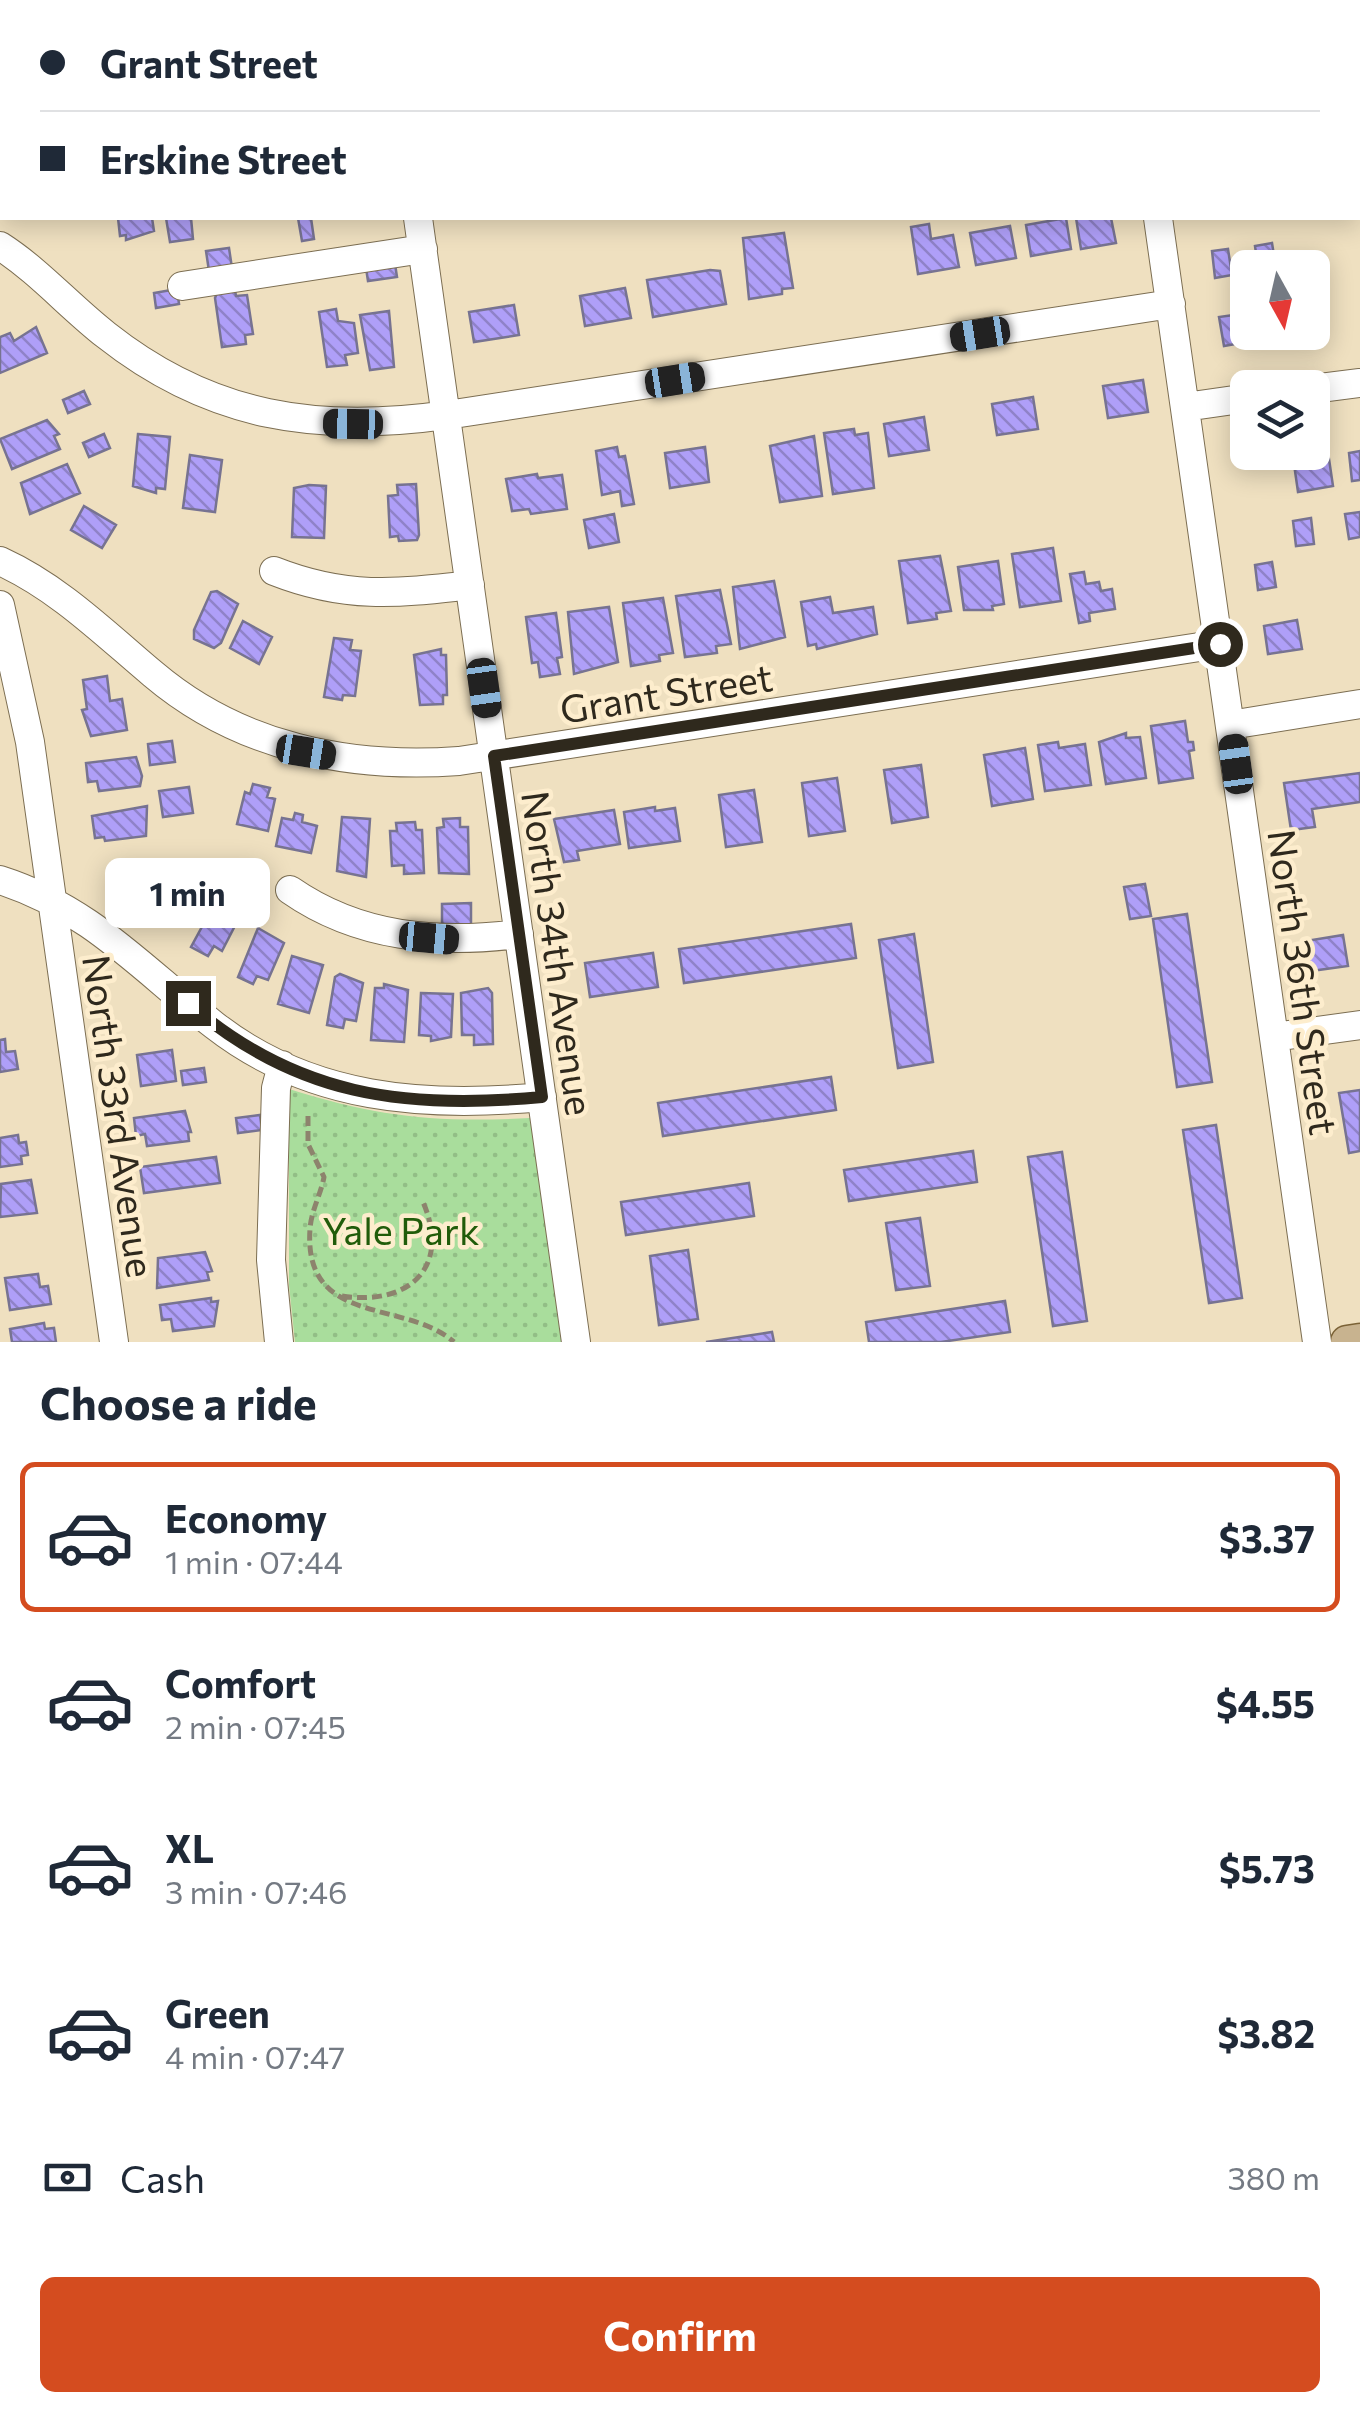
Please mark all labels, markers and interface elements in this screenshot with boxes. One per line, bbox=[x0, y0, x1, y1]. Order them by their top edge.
text: Grant Street bbox=[100, 39, 318, 86]
text: Erskine Street bbox=[100, 135, 347, 182]
north arrow bbox=[1230, 250, 1330, 350]
map controls bbox=[1230, 250, 1330, 470]
car bbox=[948, 314, 1012, 354]
car bbox=[643, 360, 707, 400]
button: layers bbox=[1230, 370, 1330, 470]
car bbox=[323, 408, 383, 440]
route start bbox=[1198, 622, 1243, 667]
street label: Grant Street bbox=[556, 652, 776, 732]
car bbox=[465, 656, 503, 720]
car bbox=[274, 732, 338, 772]
car bbox=[1217, 732, 1255, 796]
street label: North 34th Avenue bbox=[513, 788, 605, 1118]
street label: North 36th Street bbox=[1259, 826, 1349, 1138]
callout: 1 min bbox=[106, 858, 270, 928]
text: 1 min bbox=[150, 873, 225, 913]
car bbox=[398, 920, 460, 956]
street label: North 33rd Avenue bbox=[74, 952, 166, 1280]
route end bbox=[166, 981, 211, 1026]
park label: Yale Park bbox=[322, 1206, 480, 1253]
text: Choose a ride bbox=[40, 1374, 317, 1429]
icon: car bbox=[45, 1492, 135, 1582]
text: Economy bbox=[165, 1494, 327, 1541]
text: $3.37 bbox=[1219, 1514, 1315, 1561]
text: 1 min · 07:44 bbox=[165, 1541, 343, 1581]
icon: car bbox=[45, 1657, 135, 1747]
text: Comfort bbox=[165, 1659, 316, 1706]
text: $4.55 bbox=[1216, 1679, 1315, 1726]
text: 2 min · 07:45 bbox=[165, 1706, 346, 1746]
icon: car bbox=[45, 1822, 135, 1912]
text: XL bbox=[165, 1824, 214, 1871]
text: $5.73 bbox=[1219, 1844, 1315, 1891]
text: 3 min · 07:46 bbox=[165, 1871, 348, 1911]
icon: car bbox=[45, 1987, 135, 2077]
text: Green bbox=[165, 1989, 270, 2036]
text: $3.82 bbox=[1217, 2009, 1315, 2056]
text: 4 min · 07:47 bbox=[165, 2036, 345, 2076]
icon: cash bbox=[40, 2150, 95, 2205]
text: Cash bbox=[120, 2154, 205, 2201]
text: 380 m bbox=[1227, 2157, 1320, 2197]
button: Confirm bbox=[40, 2277, 1320, 2392]

